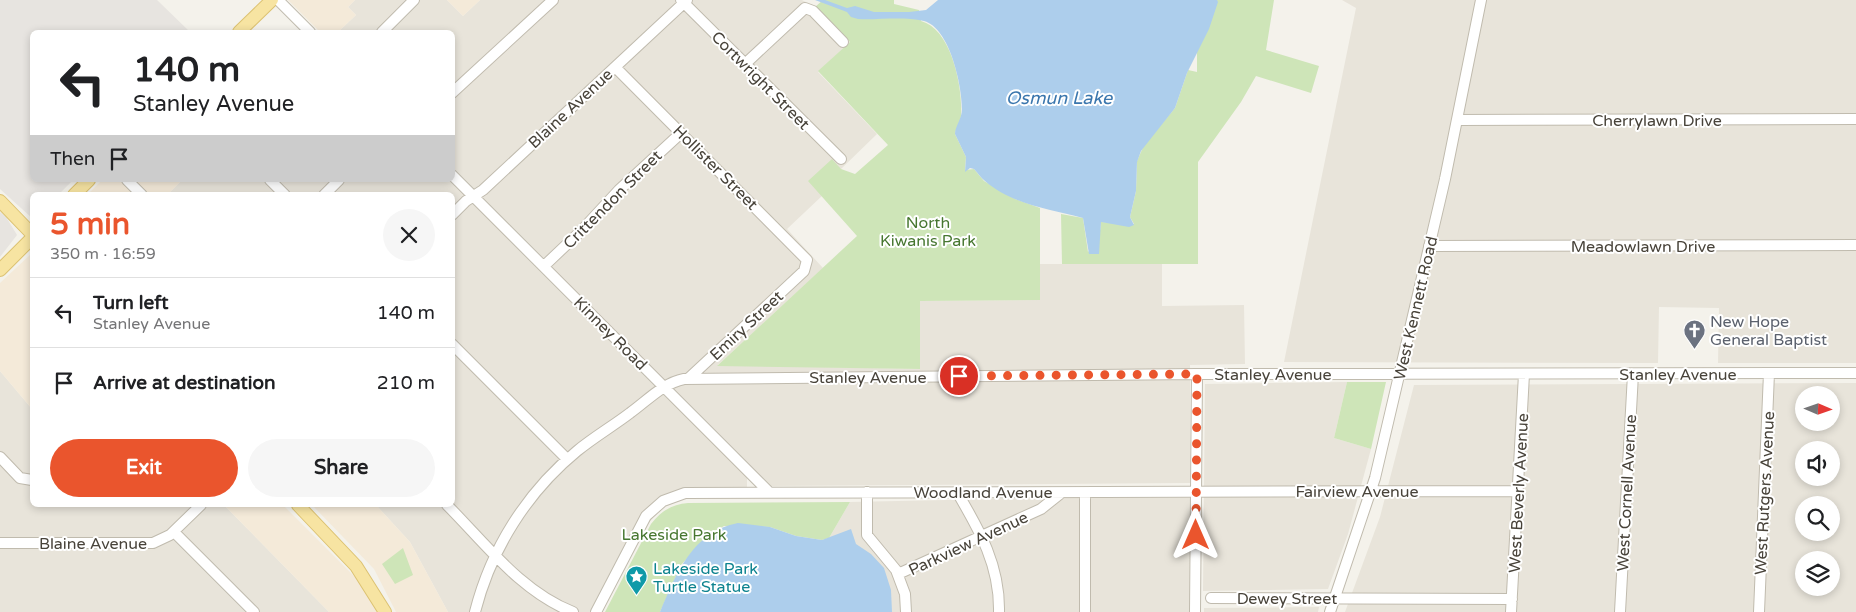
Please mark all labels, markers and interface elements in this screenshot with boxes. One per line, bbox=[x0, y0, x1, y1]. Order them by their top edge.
street label: Cortwright Street bbox=[707, 27, 814, 134]
text: 140 m bbox=[133, 49, 240, 91]
icon: left bbox=[50, 50, 115, 115]
street label: Blaine Avenue bbox=[524, 65, 617, 153]
water label: Osmun Lake bbox=[1006, 87, 1113, 109]
text: Stanley Avenue bbox=[133, 91, 294, 117]
street label: Cherrylawn Drive bbox=[1592, 111, 1722, 131]
street label: Hollister Street bbox=[669, 121, 762, 214]
icon: arrive bbox=[105, 145, 133, 173]
street label: Crittendon Street bbox=[559, 146, 666, 253]
text: Then bbox=[50, 148, 95, 170]
text: 5 min bbox=[50, 206, 130, 243]
button: close bbox=[383, 209, 435, 261]
park label: North Kiwanis Park bbox=[880, 213, 976, 251]
street label: West Kennett Road bbox=[1390, 234, 1442, 382]
street label: Meadowlawn Drive bbox=[1571, 237, 1715, 257]
text: 350 m · 16:59 bbox=[50, 244, 156, 264]
street label: Emiry Street bbox=[706, 287, 788, 365]
text: Turn left bbox=[93, 292, 169, 314]
street label: Kinney Road bbox=[569, 293, 651, 375]
icon: left bbox=[50, 299, 78, 327]
text: 140 m bbox=[377, 302, 435, 324]
place label: New Hope General Baptist bbox=[1710, 312, 1827, 350]
text: Stanley Avenue bbox=[93, 314, 210, 334]
church icon: New Hope General Baptist bbox=[1682, 318, 1706, 349]
pin bbox=[938, 355, 980, 397]
icon: arrive bbox=[945, 362, 973, 390]
street label: Stanley Avenue bbox=[1214, 365, 1332, 385]
street label: Stanley Avenue bbox=[1619, 365, 1737, 385]
street label: Stanley Avenue bbox=[809, 368, 927, 388]
icon: arrive bbox=[50, 369, 78, 397]
text: Arrive at destination bbox=[93, 372, 276, 394]
text: 210 m bbox=[377, 372, 435, 394]
north arrow bbox=[1795, 386, 1840, 431]
map controls bbox=[1795, 386, 1840, 596]
street label: West Rutgers Avenue bbox=[1751, 411, 1779, 575]
street label: West Beverly Avenue bbox=[1505, 413, 1533, 573]
street label: West Cornell Avenue bbox=[1613, 414, 1641, 572]
button: Exit bbox=[50, 439, 238, 497]
button: Share bbox=[248, 439, 435, 497]
button: sound bbox=[1795, 441, 1840, 486]
street label: Fairview Avenue bbox=[1295, 482, 1419, 502]
street label: Woodland Avenue bbox=[913, 483, 1053, 503]
button: search bbox=[1795, 496, 1840, 541]
street label: Parkview Avenue bbox=[905, 507, 1031, 580]
position arrow bbox=[1169, 508, 1221, 560]
park label: Lakeside Park bbox=[622, 525, 727, 545]
street label: Blaine Avenue bbox=[39, 534, 147, 554]
button: layers bbox=[1795, 551, 1840, 596]
place label: Lakeside Park Turtle Statue bbox=[653, 559, 758, 597]
place icon: Lakeside Park Turtle Statue bbox=[625, 565, 649, 596]
street label: Dewey Street bbox=[1237, 589, 1337, 609]

